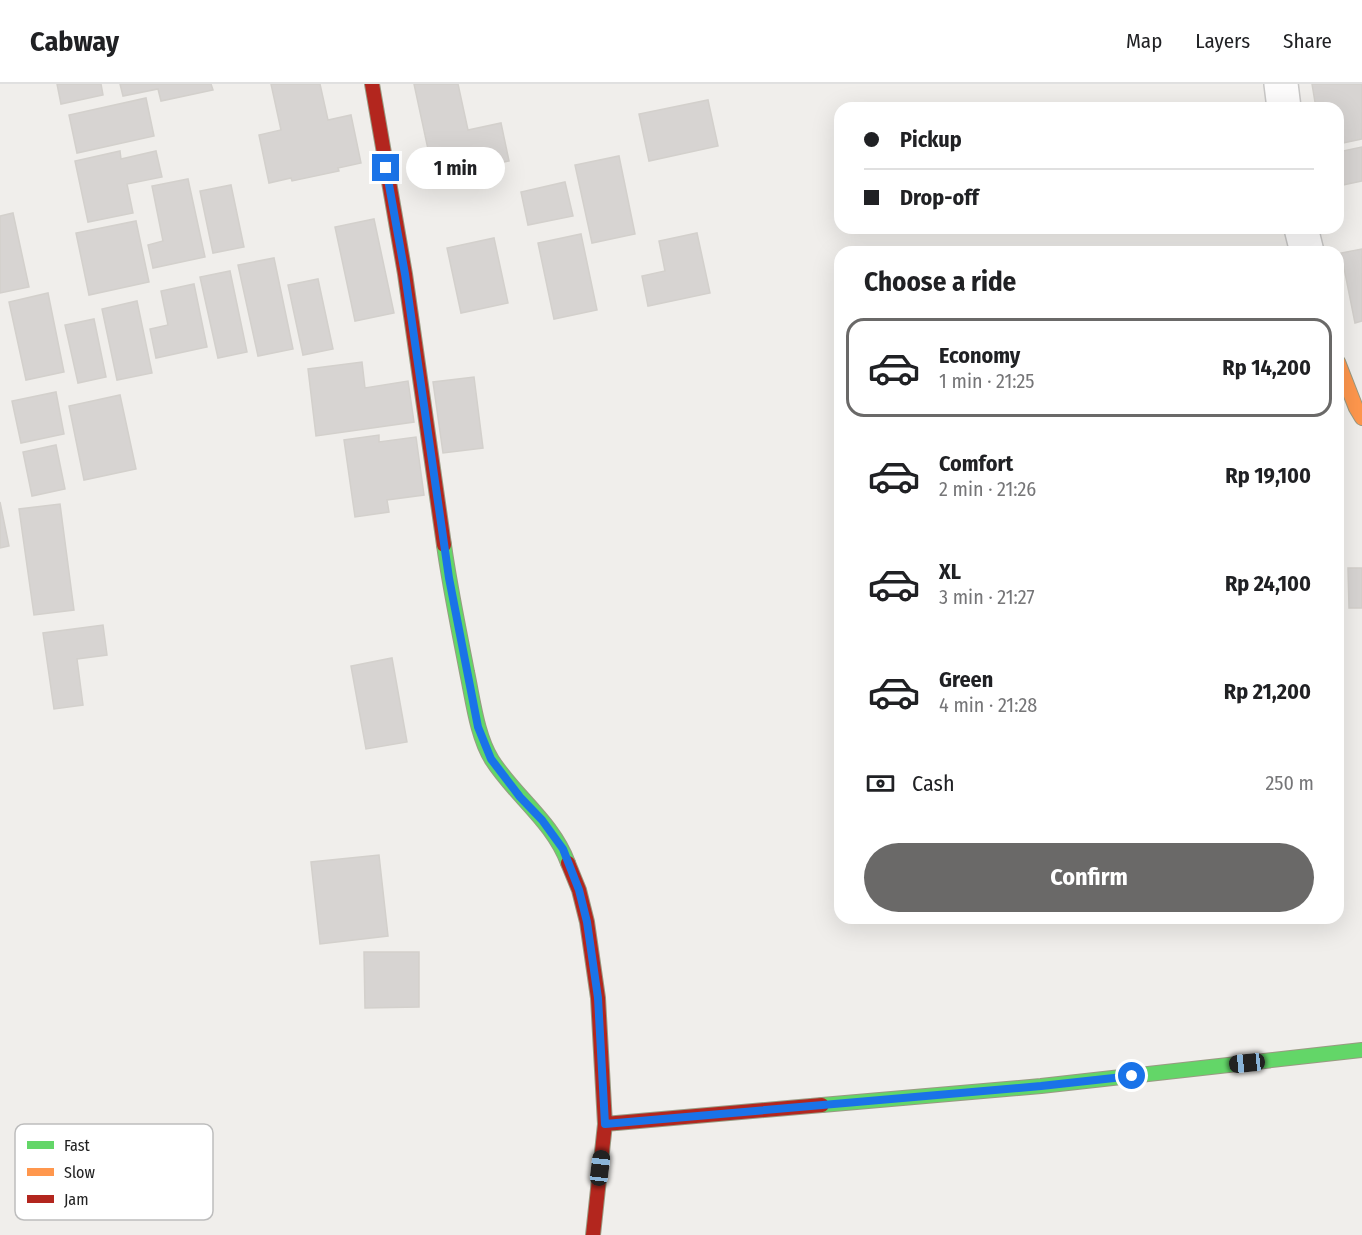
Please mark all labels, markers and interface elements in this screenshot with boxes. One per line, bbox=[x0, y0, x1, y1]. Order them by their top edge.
text: Cabway bbox=[30, 25, 119, 58]
text: Map bbox=[1126, 28, 1162, 54]
text: Layers bbox=[1195, 28, 1250, 54]
text: Share bbox=[1283, 28, 1332, 54]
text: Pickup bbox=[900, 126, 962, 153]
callout: 1 min bbox=[407, 147, 506, 189]
route end bbox=[372, 154, 399, 181]
text: 1 min bbox=[434, 156, 477, 180]
text: Drop-off bbox=[900, 184, 979, 211]
text: Choose a ride bbox=[864, 266, 1016, 298]
icon: car bbox=[867, 341, 921, 395]
text: Economy bbox=[939, 342, 1020, 369]
text: Rp 14,200 bbox=[1222, 354, 1311, 381]
text: 1 min · 21:25 bbox=[939, 369, 1035, 393]
icon: car bbox=[867, 449, 921, 503]
text: Comfort bbox=[939, 450, 1013, 477]
text: Rp 19,100 bbox=[1225, 462, 1311, 489]
text: 2 min · 21:26 bbox=[939, 477, 1036, 501]
icon: car bbox=[867, 557, 921, 611]
text: XL bbox=[939, 558, 961, 585]
text: Rp 24,100 bbox=[1225, 570, 1311, 597]
text: 3 min · 21:27 bbox=[939, 585, 1035, 609]
icon: car bbox=[867, 665, 921, 719]
text: Green bbox=[939, 666, 993, 693]
text: Rp 21,200 bbox=[1224, 678, 1311, 705]
text: 4 min · 21:28 bbox=[939, 693, 1037, 717]
icon: cash bbox=[864, 767, 897, 800]
text: Cash bbox=[912, 770, 955, 797]
text: 250 m bbox=[1266, 771, 1314, 795]
button: Confirm bbox=[864, 843, 1314, 912]
car bbox=[1228, 1052, 1266, 1074]
route start bbox=[1118, 1062, 1145, 1089]
legend bbox=[15, 1124, 213, 1220]
text: Fast bbox=[64, 1136, 91, 1155]
car bbox=[589, 1149, 611, 1187]
text: Slow bbox=[64, 1163, 95, 1182]
text: Jam bbox=[64, 1190, 89, 1209]

